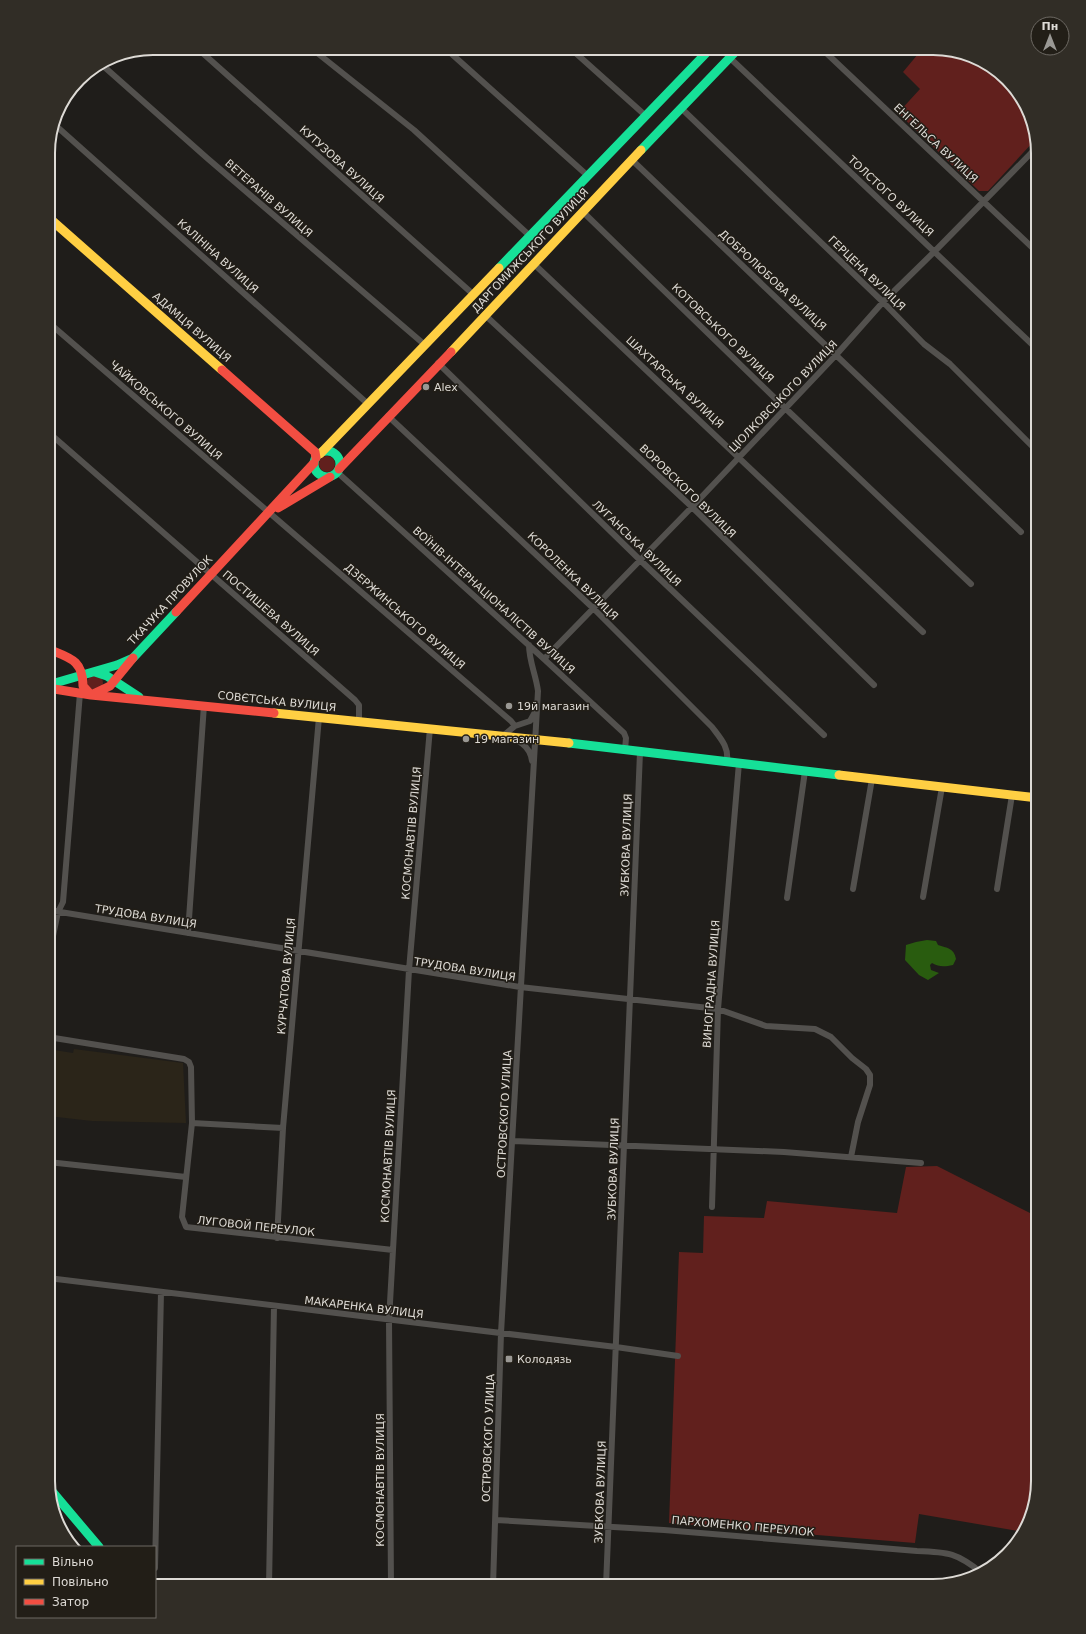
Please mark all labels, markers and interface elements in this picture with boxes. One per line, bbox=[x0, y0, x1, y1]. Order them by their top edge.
north arrow bbox=[1030, 16, 1070, 56]
text: Пн bbox=[1042, 20, 1058, 33]
street label: ЕНГЕЛЬСА ВУЛИЦЯ bbox=[891, 101, 980, 186]
street label: КУТУЗОВА ВУЛИЦЯ bbox=[297, 123, 387, 206]
street label: ТОЛСТОГО ВУЛИЦЯ bbox=[844, 153, 936, 239]
street label: ВЕТЕРАНІВ ВУЛИЦЯ bbox=[222, 157, 315, 240]
street label: ДАРГОМИЖСЬКОГО ВУЛИЦЯ bbox=[469, 186, 591, 315]
street label: КАЛІНІНА ВУЛИЦЯ bbox=[174, 217, 261, 296]
street label: ДОБРОЛЮБОВА ВУЛИЦЯ bbox=[716, 227, 829, 334]
street label: ГЕРЦЕНА ВУЛИЦЯ bbox=[825, 233, 908, 313]
street label: КОТОВСЬКОГО ВУЛИЦЯ bbox=[669, 281, 776, 386]
street label: АДАМЦЯ ВУЛИЦЯ bbox=[150, 290, 234, 365]
street label: ШАХТАРСЬКА ВУЛИЦЯ bbox=[623, 334, 726, 431]
street label: ЦІОЛКОВСЬКОГО ВУЛИЦЯ bbox=[727, 338, 840, 455]
street label: ЧАЙКОВСЬКОГО ВУЛИЦЯ bbox=[107, 358, 225, 463]
place label: Alex bbox=[434, 381, 458, 394]
marker: Alex bbox=[421, 382, 431, 392]
street label: ВОРОВСКОГО ВУЛИЦЯ bbox=[637, 442, 739, 541]
street label: ЛУГАНСЬКА ВУЛИЦЯ bbox=[590, 498, 684, 589]
street label: ВОЇНІВ-ІНТЕРНАЦІОНАЛІСТІВ ВУЛИЦЯ bbox=[410, 524, 577, 677]
street label: КОРОЛЕНКА ВУЛИЦЯ bbox=[525, 530, 621, 623]
street label: ТКАЧУКА ПРОВУЛОК bbox=[125, 553, 215, 649]
street label: ДЗЕРЖИНСЬКОГО ВУЛИЦЯ bbox=[342, 561, 467, 672]
street label: ПОСТИШЕВА ВУЛИЦЯ bbox=[220, 568, 322, 659]
street label: СОВЄТСЬКА ВУЛИЦЯ bbox=[217, 689, 337, 714]
place label: 19й магазин bbox=[517, 700, 589, 713]
marker: 19й магазин bbox=[504, 701, 514, 711]
place label: 19 магазин bbox=[474, 733, 539, 746]
marker: 19 магазин bbox=[461, 734, 471, 744]
street label: КОСМОНАВТІВ ВУЛИЦЯ bbox=[399, 766, 424, 900]
street label: ЗУБКОВА ВУЛИЦЯ bbox=[618, 793, 635, 897]
street label: ТРУДОВА ВУЛИЦЯ bbox=[93, 902, 198, 931]
street label: КУРЧАТОВА ВУЛИЦЯ bbox=[275, 917, 298, 1035]
street label: ВИНОГРАДНА ВУЛИЦЯ bbox=[701, 920, 722, 1049]
street label: ТРУДОВА ВУЛИЦЯ bbox=[412, 955, 517, 984]
street label: ОСТРОВСКОГО УЛИЦА bbox=[495, 1049, 514, 1178]
street label: КОСМОНАВТІВ ВУЛИЦЯ bbox=[379, 1089, 398, 1223]
street label: ЗУБКОВА ВУЛИЦЯ bbox=[605, 1117, 622, 1221]
street label: ЛУГОВОЙ ПЕРЕУЛОК bbox=[196, 1214, 316, 1239]
street label: МАКАРЕНКА ВУЛИЦЯ bbox=[304, 1294, 424, 1321]
place label: Колодязь bbox=[517, 1353, 572, 1366]
marker: Колодязь bbox=[504, 1354, 514, 1364]
street label: ОСТРОВСКОГО УЛИЦА bbox=[480, 1373, 497, 1502]
street label: КОСМОНАВТІВ ВУЛИЦЯ bbox=[374, 1413, 387, 1547]
street label: ЗУБКОВА ВУЛИЦЯ bbox=[592, 1440, 609, 1544]
street label: ПАРХОМЕНКО ПЕРЕУЛОК bbox=[671, 1514, 815, 1539]
legend bbox=[16, 1546, 156, 1618]
text: Вільно bbox=[52, 1555, 94, 1569]
text: Повільно bbox=[52, 1575, 109, 1589]
text: Затор bbox=[52, 1595, 89, 1609]

